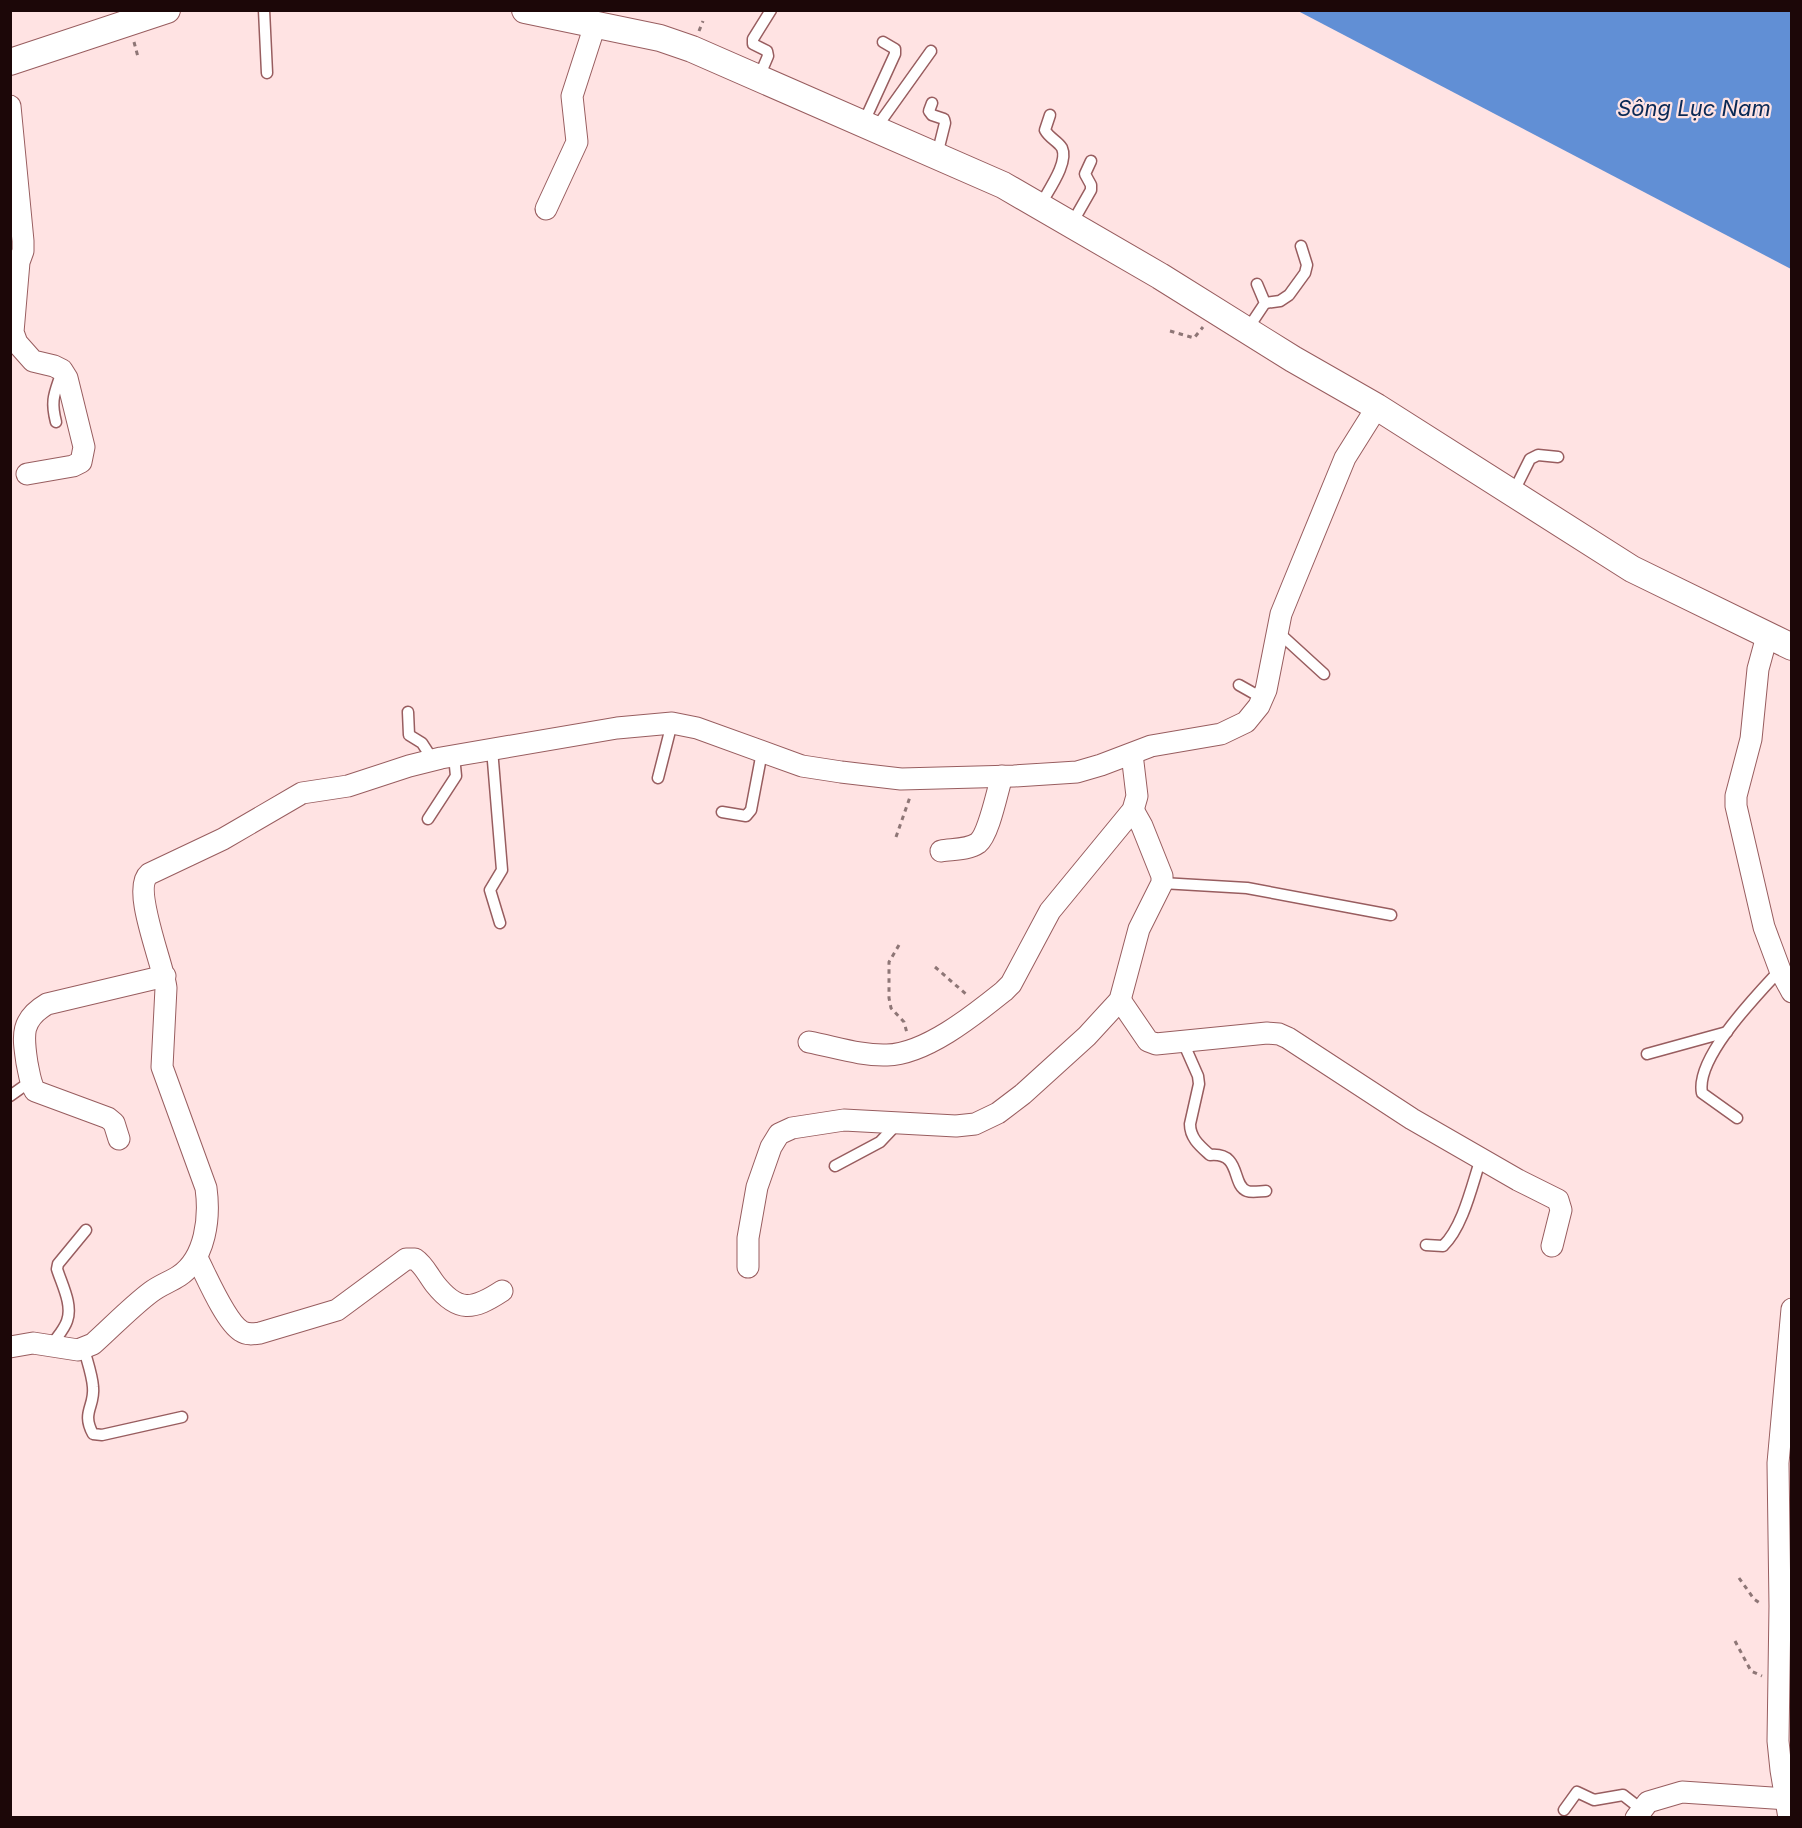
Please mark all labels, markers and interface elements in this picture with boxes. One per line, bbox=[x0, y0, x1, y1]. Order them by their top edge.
water label: Sông Lục Nam bbox=[1617, 95, 1771, 121]

